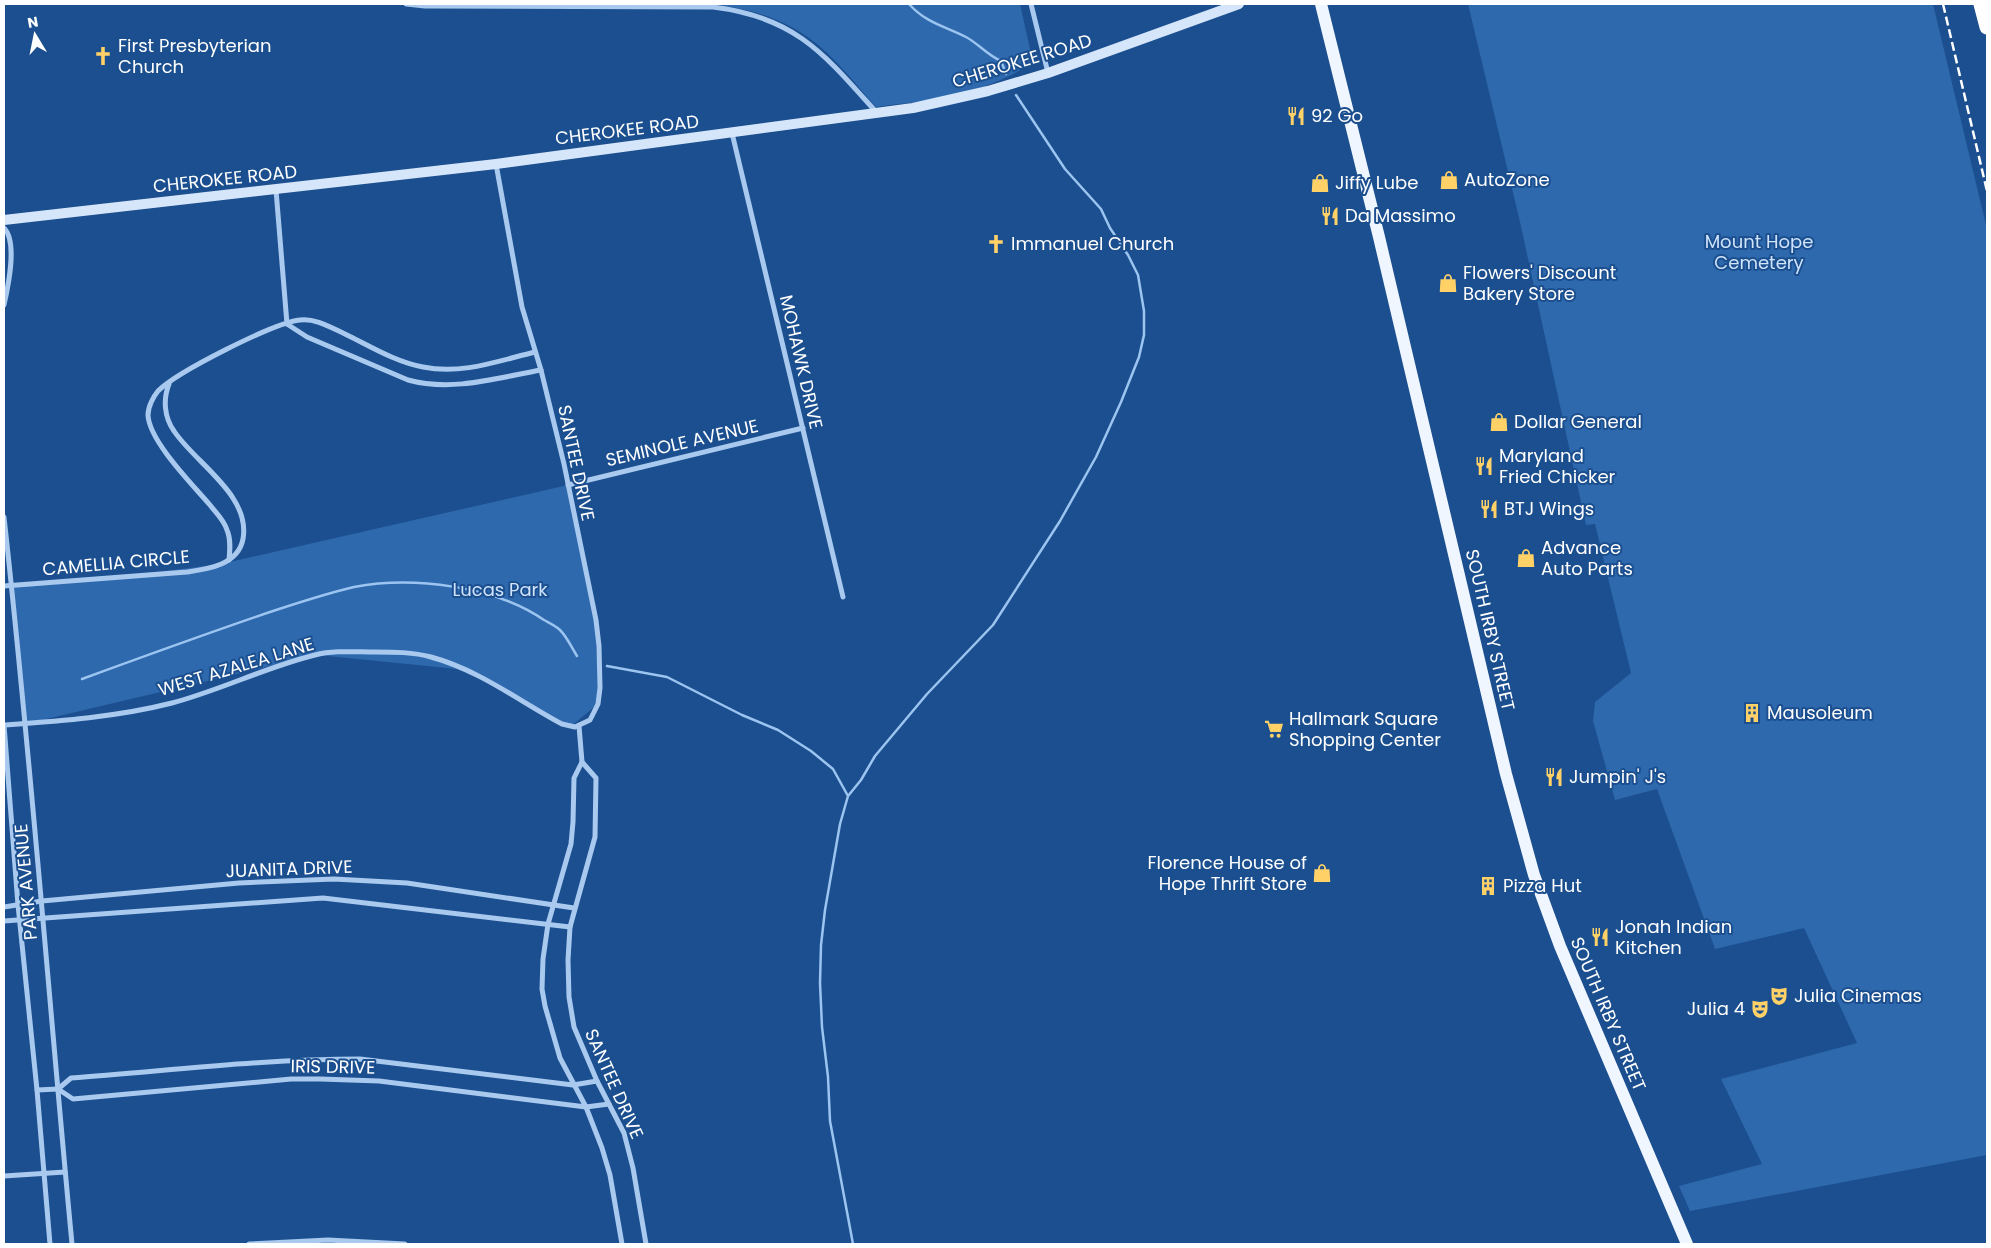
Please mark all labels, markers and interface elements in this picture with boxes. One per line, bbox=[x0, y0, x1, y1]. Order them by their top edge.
north arrow bbox=[10, 10, 60, 60]
text: N bbox=[26, 11, 40, 33]
street label: CHEROKEE ROAD bbox=[949, 27, 1095, 94]
place label: First Presbyterian Church bbox=[118, 33, 272, 79]
church icon: First Presbyterian Church bbox=[92, 45, 114, 67]
place label: 92 Go bbox=[1311, 103, 1363, 128]
restaurant icon: 92 Go bbox=[1285, 105, 1307, 127]
street label: CHEROKEE ROAD bbox=[554, 108, 700, 151]
street label: CHEROKEE ROAD bbox=[152, 159, 298, 198]
place label: AutoZone bbox=[1464, 167, 1550, 192]
shop icon: AutoZone bbox=[1438, 169, 1460, 191]
place label: Jiffy Lube bbox=[1335, 170, 1418, 195]
shop icon: Jiffy Lube bbox=[1309, 172, 1331, 194]
place label: Da Massimo bbox=[1345, 203, 1456, 228]
restaurant icon: Da Massimo bbox=[1319, 205, 1341, 227]
park label: Mount Hope Cemetery bbox=[1705, 229, 1813, 275]
place label: Immanuel Church bbox=[1011, 231, 1174, 256]
church icon: Immanuel Church bbox=[985, 233, 1007, 255]
place label: Flowers' Discount Bakery Store bbox=[1463, 260, 1616, 306]
shop icon: Flowers' Discount Bakery Store bbox=[1437, 272, 1459, 294]
street label: MOHAWK DRIVE bbox=[774, 292, 829, 431]
street label: SANTEE DRIVE bbox=[552, 403, 601, 523]
place label: Dollar General bbox=[1514, 409, 1642, 434]
shop icon: Dollar General bbox=[1488, 411, 1510, 433]
street label: SEMINOLE AVENUE bbox=[603, 413, 761, 472]
place label: Maryland Fried Chicker bbox=[1499, 443, 1616, 489]
restaurant icon: Maryland Fried Chicker bbox=[1473, 455, 1495, 477]
place label: BTJ Wings bbox=[1504, 496, 1594, 521]
restaurant icon: BTJ Wings bbox=[1478, 498, 1500, 520]
place label: Advance Auto Parts bbox=[1541, 535, 1633, 581]
street label: CAMELLIA CIRCLE bbox=[41, 544, 191, 581]
street label: SOUTH IRBY STREET bbox=[1460, 547, 1521, 713]
shop icon: Advance Auto Parts bbox=[1515, 547, 1537, 569]
park label: Lucas Park bbox=[452, 577, 548, 602]
street label: WEST AZALEA LANE bbox=[155, 631, 317, 702]
place label: Mausoleum bbox=[1767, 700, 1873, 725]
building icon: Mausoleum bbox=[1741, 702, 1763, 724]
place label: Hallmark Square Shopping Center bbox=[1289, 706, 1441, 752]
supermarket icon: Hallmark Square Shopping Center bbox=[1263, 718, 1285, 740]
place label: Jumpin' J's bbox=[1569, 764, 1666, 789]
restaurant icon: Jumpin' J's bbox=[1543, 766, 1565, 788]
street label: PARK AVENUE bbox=[8, 823, 43, 941]
place label: Florence House of Hope Thrift Store bbox=[1147, 850, 1307, 896]
street label: JUANITA DRIVE bbox=[225, 854, 353, 883]
shop icon: Florence House of Hope Thrift Store bbox=[1311, 862, 1333, 884]
place label: Pizza Hut bbox=[1503, 873, 1582, 898]
building icon: Pizza Hut bbox=[1477, 875, 1499, 897]
place label: Jonah Indian Kitchen bbox=[1615, 914, 1732, 960]
restaurant icon: Jonah Indian Kitchen bbox=[1589, 926, 1611, 948]
street label: SOUTH IRBY STREET bbox=[1565, 933, 1652, 1095]
place label: Julia Cinemas bbox=[1794, 983, 1922, 1008]
theatre icon: Julia Cinemas bbox=[1768, 985, 1790, 1007]
place label: Julia 4 bbox=[1687, 996, 1745, 1021]
theatre icon: Julia 4 bbox=[1749, 998, 1771, 1020]
street label: SANTEE DRIVE bbox=[579, 1025, 650, 1143]
street label: IRIS DRIVE bbox=[290, 1053, 376, 1080]

